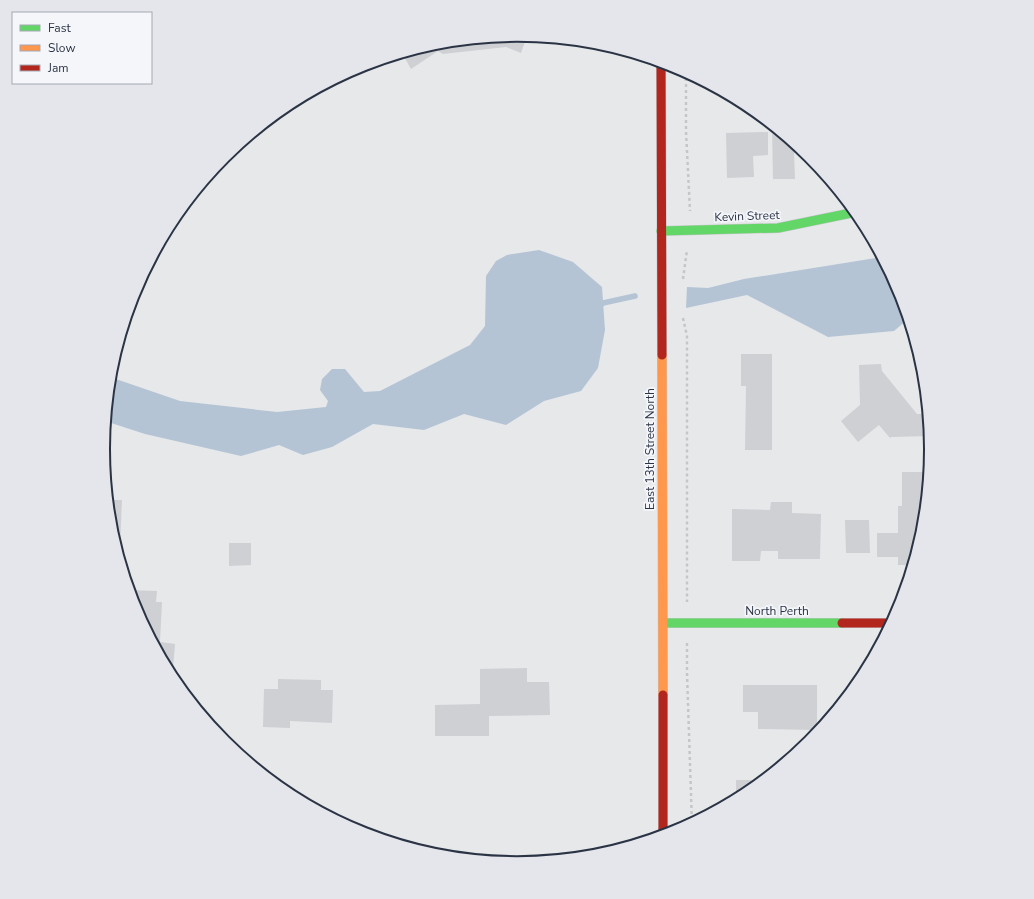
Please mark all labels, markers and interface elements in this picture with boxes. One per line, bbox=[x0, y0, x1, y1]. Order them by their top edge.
legend bbox=[12, 12, 152, 84]
text: Fast bbox=[48, 20, 71, 36]
text: Slow bbox=[48, 40, 76, 56]
text: Jam bbox=[47, 60, 69, 76]
street label: Kevin Street bbox=[714, 207, 781, 225]
street label: East 13th Street North bbox=[642, 388, 658, 510]
street label: North Perth bbox=[745, 603, 809, 619]

